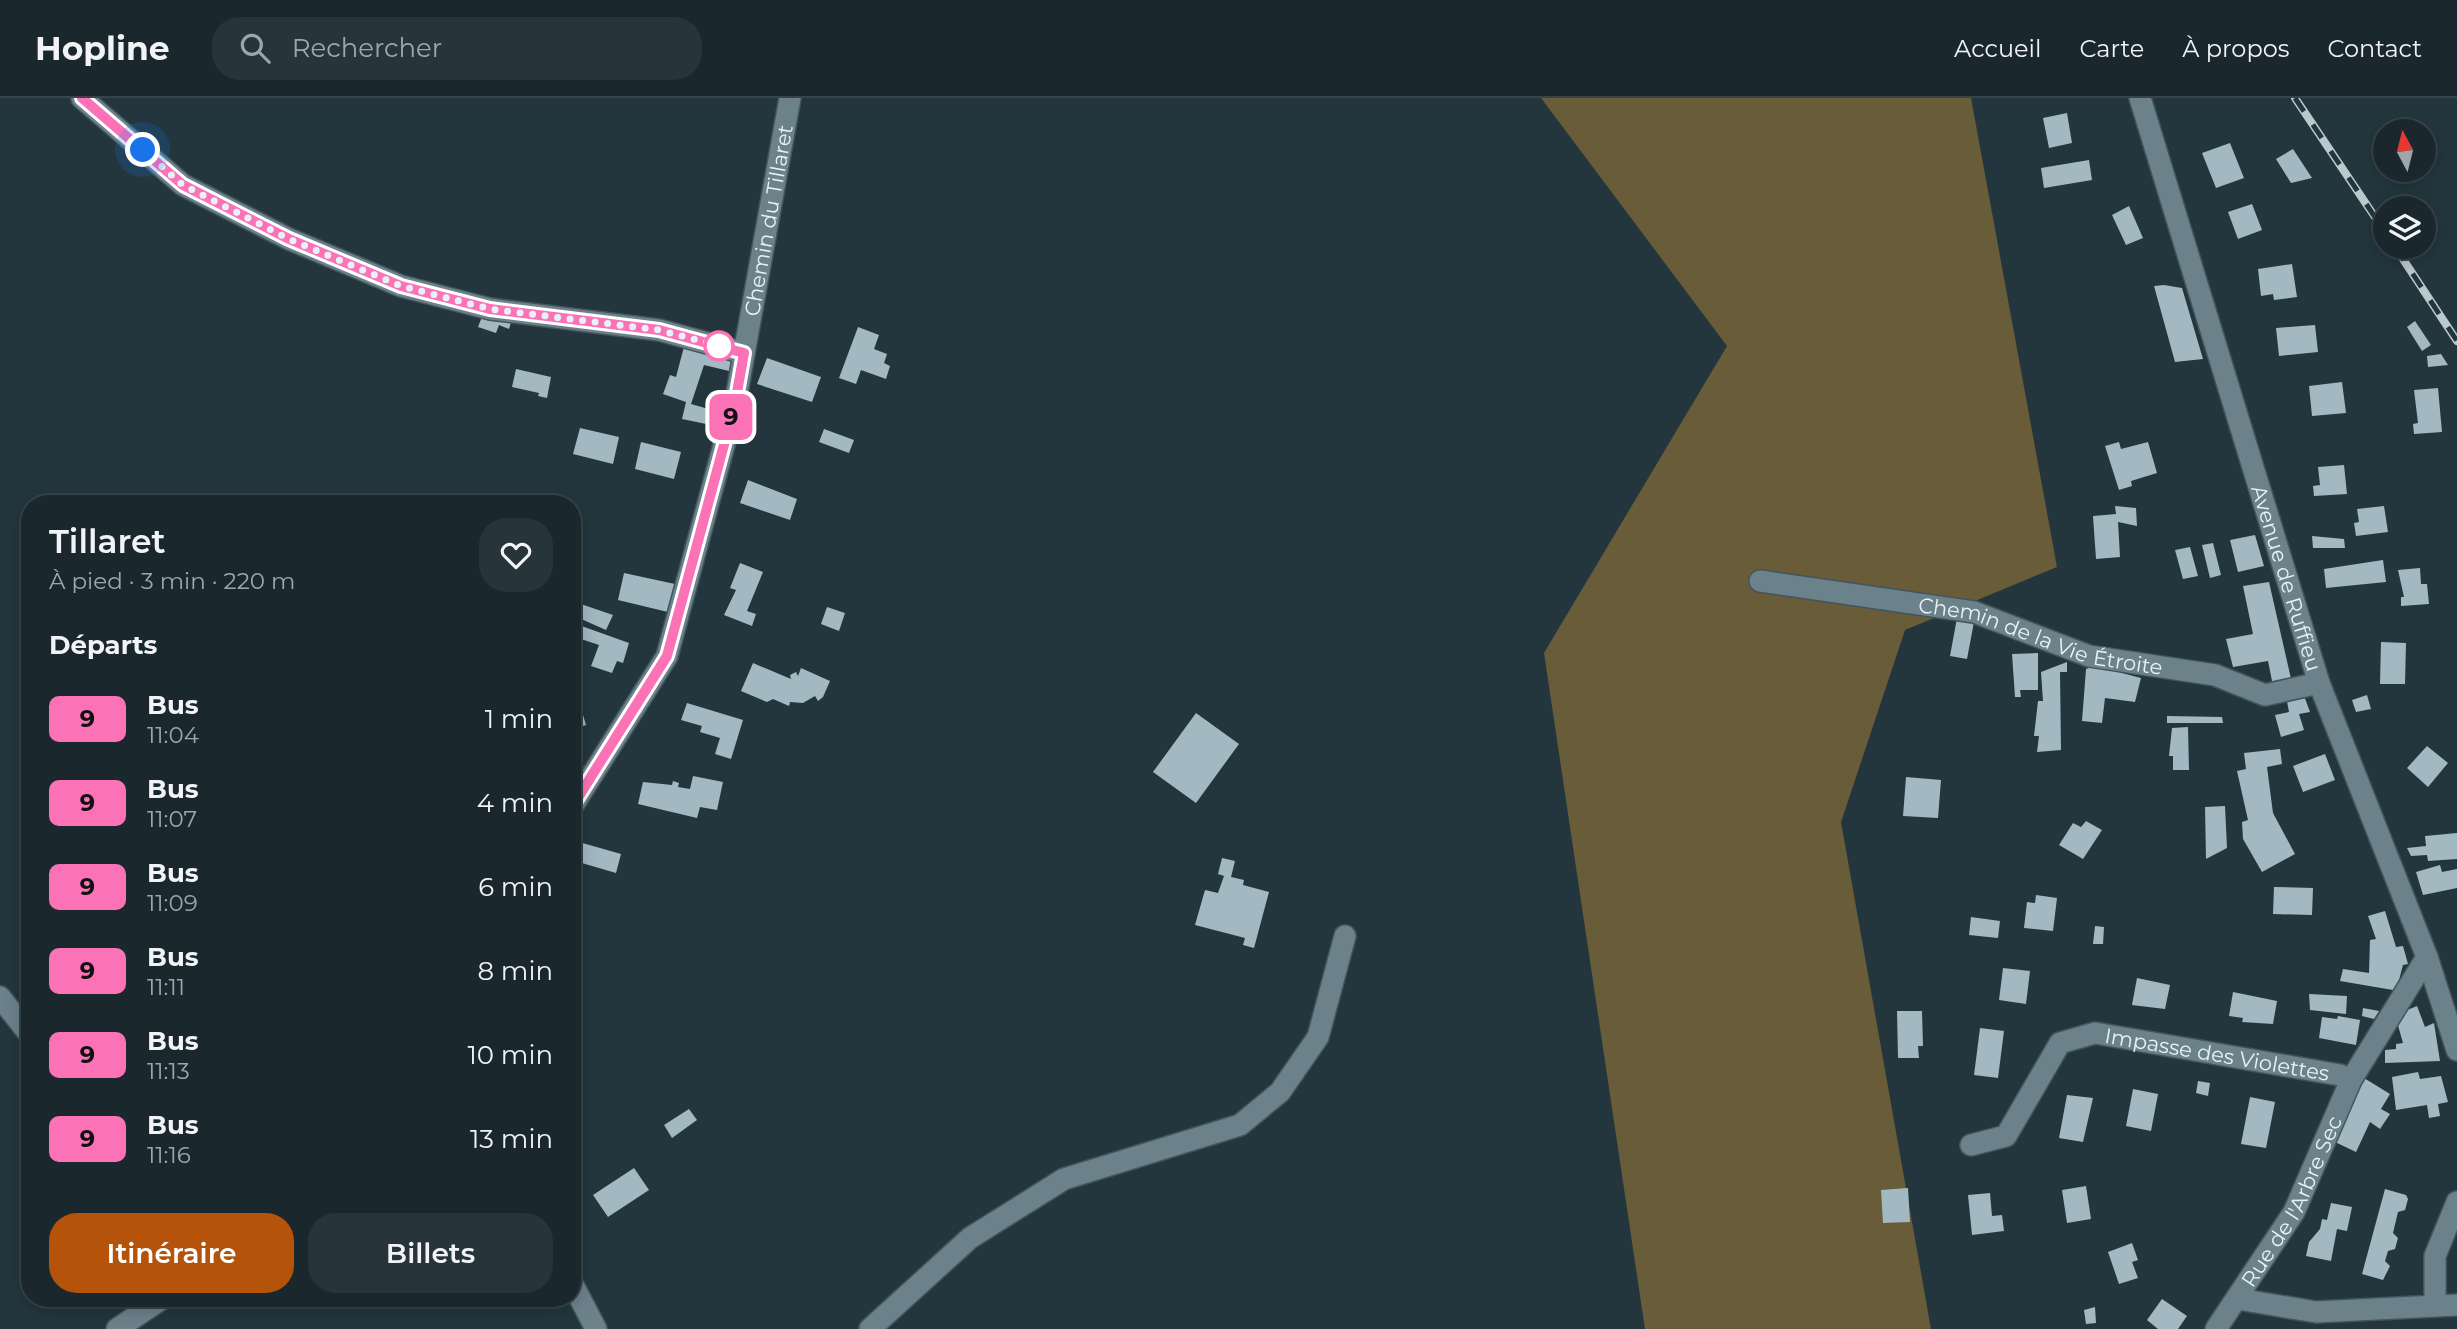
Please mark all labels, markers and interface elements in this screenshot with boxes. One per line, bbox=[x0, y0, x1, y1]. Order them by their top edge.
search box bbox=[212, 17, 702, 80]
text: Hopline bbox=[35, 28, 170, 68]
icon: search bbox=[236, 29, 274, 67]
text: Rechercher bbox=[292, 32, 442, 64]
text: Accueil bbox=[1954, 34, 2041, 63]
text: Carte bbox=[2079, 34, 2144, 63]
text: À propos bbox=[2182, 34, 2289, 63]
text: Contact bbox=[2327, 34, 2422, 63]
north arrow bbox=[2373, 119, 2436, 182]
map controls bbox=[2373, 119, 2436, 259]
street label: Chemin du Tillaret bbox=[739, 123, 797, 318]
your location bbox=[125, 132, 160, 167]
button: layers bbox=[2373, 196, 2436, 259]
unlabelled marker bbox=[704, 331, 734, 361]
line badge: 9 bbox=[708, 394, 754, 440]
text: 9 bbox=[723, 402, 739, 431]
street label: Avenue de Ruffieu bbox=[2247, 482, 2327, 674]
button: heart bbox=[479, 518, 553, 592]
text: Tillaret bbox=[49, 521, 166, 561]
text: À pied · 3 min · 220 m bbox=[49, 567, 295, 595]
street label: Chemin de la Vie Étroite bbox=[1917, 592, 2164, 679]
text: Départs bbox=[49, 629, 157, 661]
text: Bus bbox=[147, 689, 199, 721]
text: 1 min bbox=[485, 703, 553, 735]
text: 9 bbox=[80, 704, 95, 733]
text: 11:04 bbox=[147, 721, 199, 749]
text: Bus bbox=[147, 773, 199, 805]
text: 4 min bbox=[477, 787, 553, 819]
text: 9 bbox=[80, 788, 95, 817]
text: 11:07 bbox=[147, 805, 197, 833]
text: Bus bbox=[147, 857, 199, 889]
text: 6 min bbox=[478, 871, 553, 903]
text: 9 bbox=[80, 872, 95, 901]
text: 11:09 bbox=[147, 889, 198, 917]
text: Bus bbox=[147, 941, 199, 973]
text: 8 min bbox=[477, 955, 553, 987]
text: 9 bbox=[80, 956, 95, 985]
text: 11:11 bbox=[147, 973, 185, 1001]
street label: Impasse des Violettes bbox=[2103, 1022, 2331, 1085]
text: Bus bbox=[147, 1025, 199, 1057]
text: 10 min bbox=[467, 1039, 553, 1071]
text: 9 bbox=[80, 1040, 95, 1069]
text: 11:13 bbox=[147, 1057, 190, 1085]
text: Bus bbox=[147, 1109, 199, 1141]
street label: Rue de l'Arbre Sec bbox=[2235, 1112, 2347, 1291]
text: 13 min bbox=[470, 1123, 553, 1155]
text: 9 bbox=[80, 1124, 95, 1153]
text: 11:16 bbox=[147, 1141, 191, 1169]
button: Itinéraire bbox=[49, 1213, 294, 1293]
button: Billets bbox=[308, 1213, 553, 1293]

